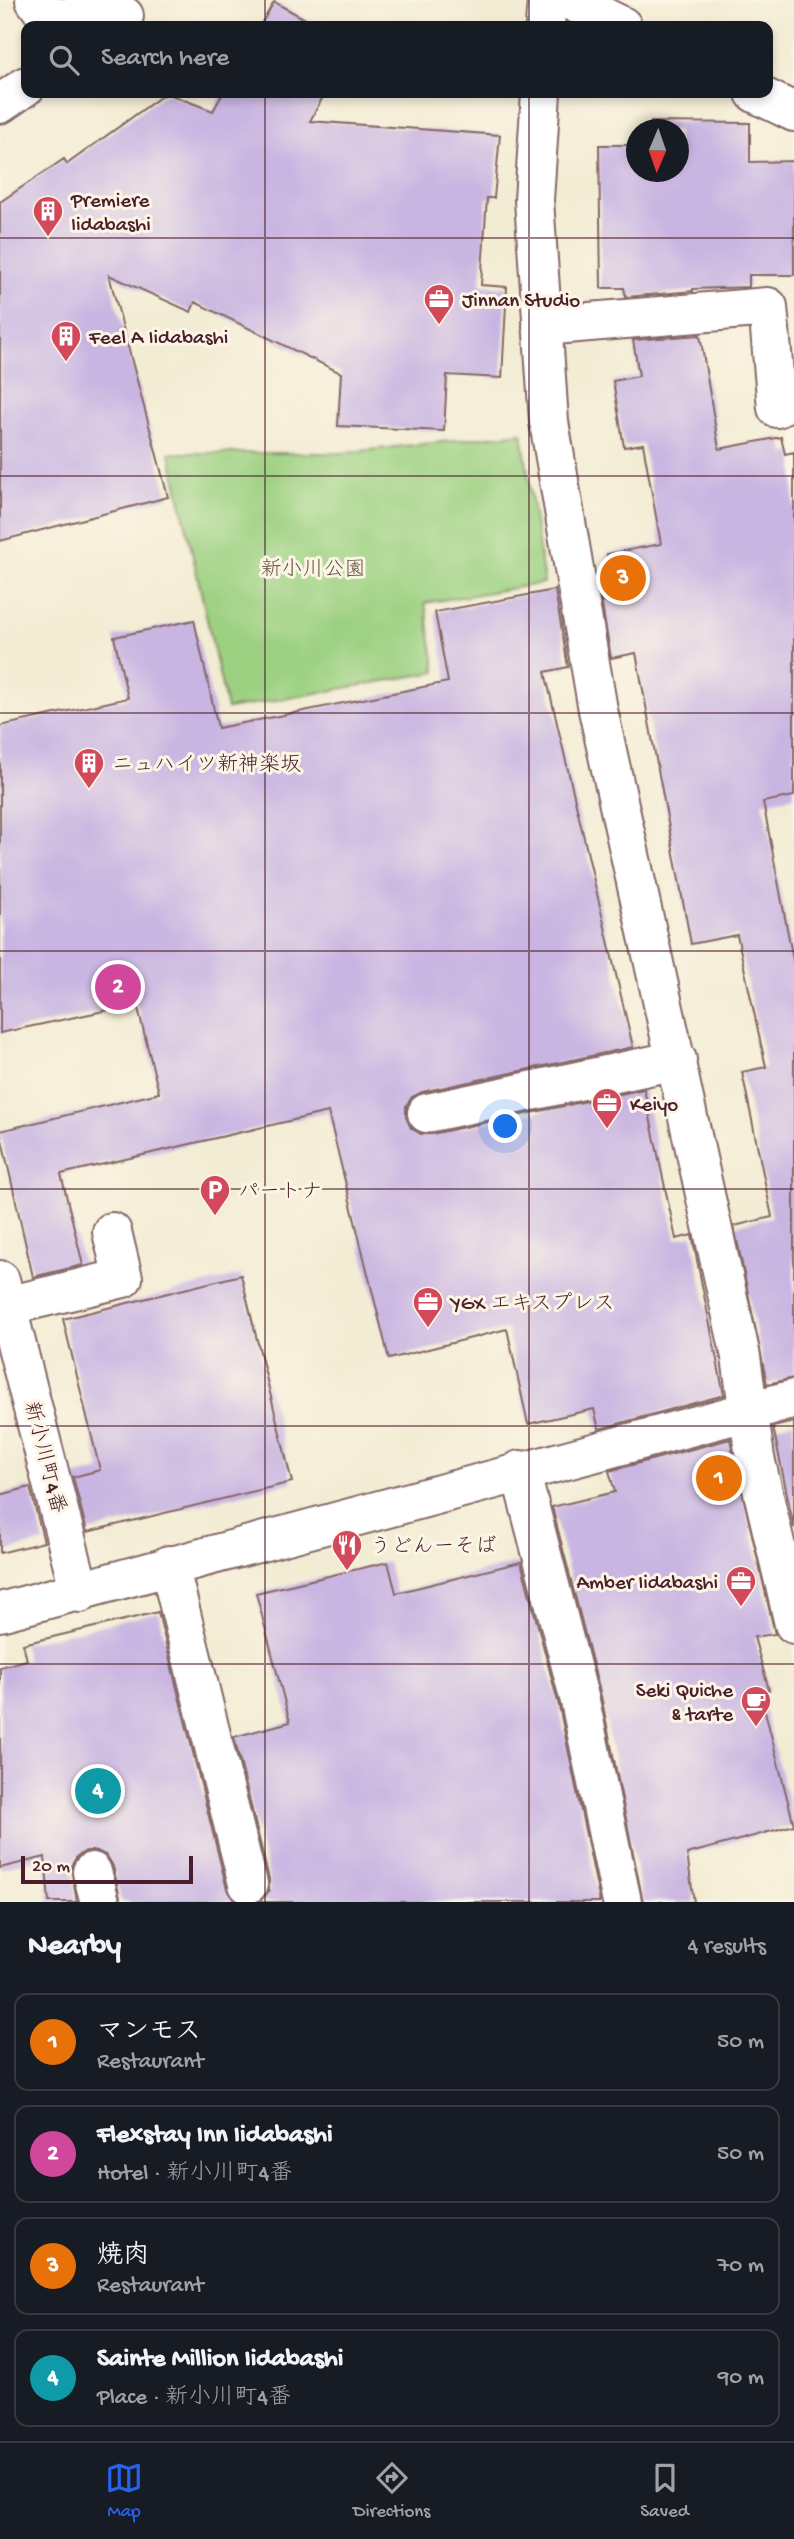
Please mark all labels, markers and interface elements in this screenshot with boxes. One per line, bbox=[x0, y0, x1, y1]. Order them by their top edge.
search box bbox=[21, 21, 773, 98]
icon: search bbox=[45, 41, 83, 79]
text: Search here bbox=[101, 44, 229, 75]
north arrow bbox=[626, 119, 689, 182]
place label: Premiere Iidabashi bbox=[70, 190, 151, 239]
building icon: Premiere Iidabashi bbox=[31, 194, 65, 238]
office icon: Jinnan Studio bbox=[422, 282, 456, 326]
place label: Jinnan Studio bbox=[462, 290, 580, 315]
building icon: Feel A Iidabashi bbox=[49, 319, 83, 363]
place label: Feel A Iidabashi bbox=[88, 327, 228, 352]
pin: 3 bbox=[600, 552, 646, 604]
park label: 新小川公園 bbox=[261, 558, 366, 584]
building icon: ニュハイツ新神楽坂 bbox=[72, 746, 106, 790]
place label: ニュハイツ新神楽坂 bbox=[112, 752, 301, 779]
pin: 2 bbox=[95, 961, 141, 1013]
office icon: Keiyo bbox=[590, 1086, 624, 1130]
place label: Keiyo bbox=[630, 1094, 678, 1119]
your location bbox=[488, 1109, 522, 1143]
parking icon: パートナ bbox=[198, 1173, 232, 1217]
place label: パートナ bbox=[238, 1181, 322, 1206]
office icon: YGX エキスプレス bbox=[411, 1285, 445, 1329]
place label: YGX エキスプレス bbox=[449, 1292, 615, 1318]
street label: 新小川町4番 bbox=[17, 1399, 70, 1517]
pin: 1 bbox=[696, 1452, 742, 1504]
restaurant icon: うどんーそば bbox=[330, 1528, 364, 1572]
place label: うどんーそば bbox=[370, 1535, 496, 1561]
office icon: Amber Iidabashi bbox=[724, 1564, 758, 1608]
place label: Amber Iidabashi bbox=[577, 1572, 718, 1597]
place label: Seki Quiche & tarte bbox=[636, 1680, 734, 1729]
cafe icon: Seki Quiche & tarte bbox=[739, 1684, 773, 1728]
pin: 4 bbox=[75, 1765, 121, 1817]
scale bar bbox=[21, 1853, 192, 1885]
text: 20 m bbox=[32, 1856, 70, 1879]
text: Nearby bbox=[28, 1930, 121, 1965]
text: 4 results bbox=[687, 1934, 766, 1961]
text: マンモス bbox=[97, 2018, 201, 2049]
text: 1 bbox=[48, 2029, 58, 2056]
text: 50 m bbox=[717, 2029, 764, 2056]
text: Restaurant bbox=[97, 2049, 204, 2076]
text: Flexstay Inn Iidabashi bbox=[97, 2121, 333, 2152]
text: 2 bbox=[47, 2141, 59, 2168]
text: 50 m bbox=[717, 2141, 764, 2168]
text: Hotel · 新小川町4番 bbox=[97, 2161, 292, 2188]
text: 焼肉 bbox=[97, 2242, 149, 2273]
text: 3 bbox=[47, 2253, 59, 2280]
text: 70 m bbox=[717, 2253, 764, 2280]
text: Restaurant bbox=[97, 2273, 204, 2300]
text: Sainte Million Iidabashi bbox=[97, 2345, 343, 2376]
text: 4 bbox=[48, 2365, 58, 2392]
text: 90 m bbox=[718, 2365, 764, 2392]
text: Place · 新小川町4番 bbox=[97, 2385, 291, 2412]
tab: Map bbox=[105, 2459, 143, 2524]
tab: Directions bbox=[353, 2459, 430, 2524]
tab: Saved bbox=[640, 2459, 689, 2524]

